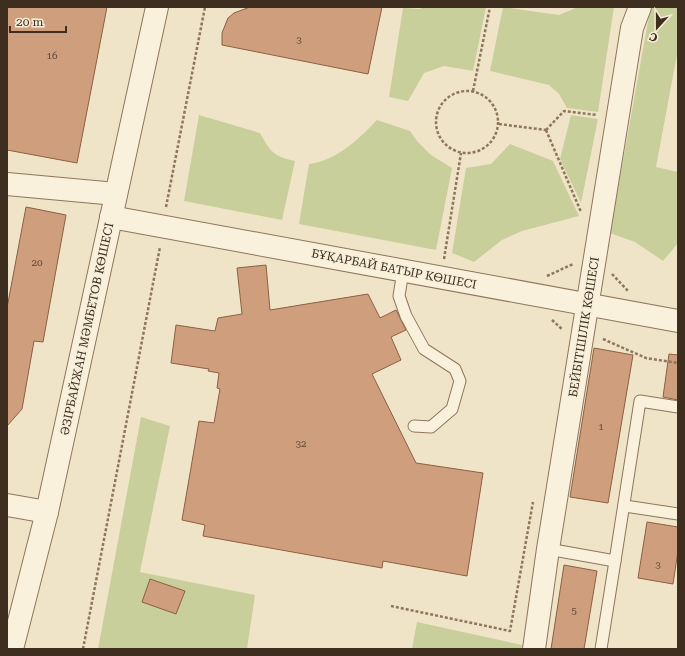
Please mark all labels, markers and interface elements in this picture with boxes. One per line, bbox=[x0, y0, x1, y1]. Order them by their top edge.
scale bar bbox=[10, 8, 66, 34]
north arrow bbox=[637, 8, 677, 48]
text: 20 m bbox=[16, 15, 43, 29]
text: С bbox=[647, 29, 660, 44]
house number: 3 bbox=[296, 34, 302, 45]
house number: 16 bbox=[46, 50, 58, 61]
street label: ӘЗІРБАЙЖАН МӘМБЕТОВ КӨШЕСІ bbox=[58, 221, 116, 437]
street label: БҰҚАРБАЙ БАТЫР КӨШЕСІ bbox=[310, 246, 478, 292]
street label: БЕЙБІТШІЛІК КӨШЕСІ bbox=[566, 256, 602, 398]
house number: 20 bbox=[31, 257, 43, 268]
house number: 1 bbox=[598, 421, 604, 432]
house number: 32 bbox=[295, 438, 307, 449]
house number: 3 bbox=[655, 559, 661, 570]
house number: 5 bbox=[571, 605, 577, 616]

